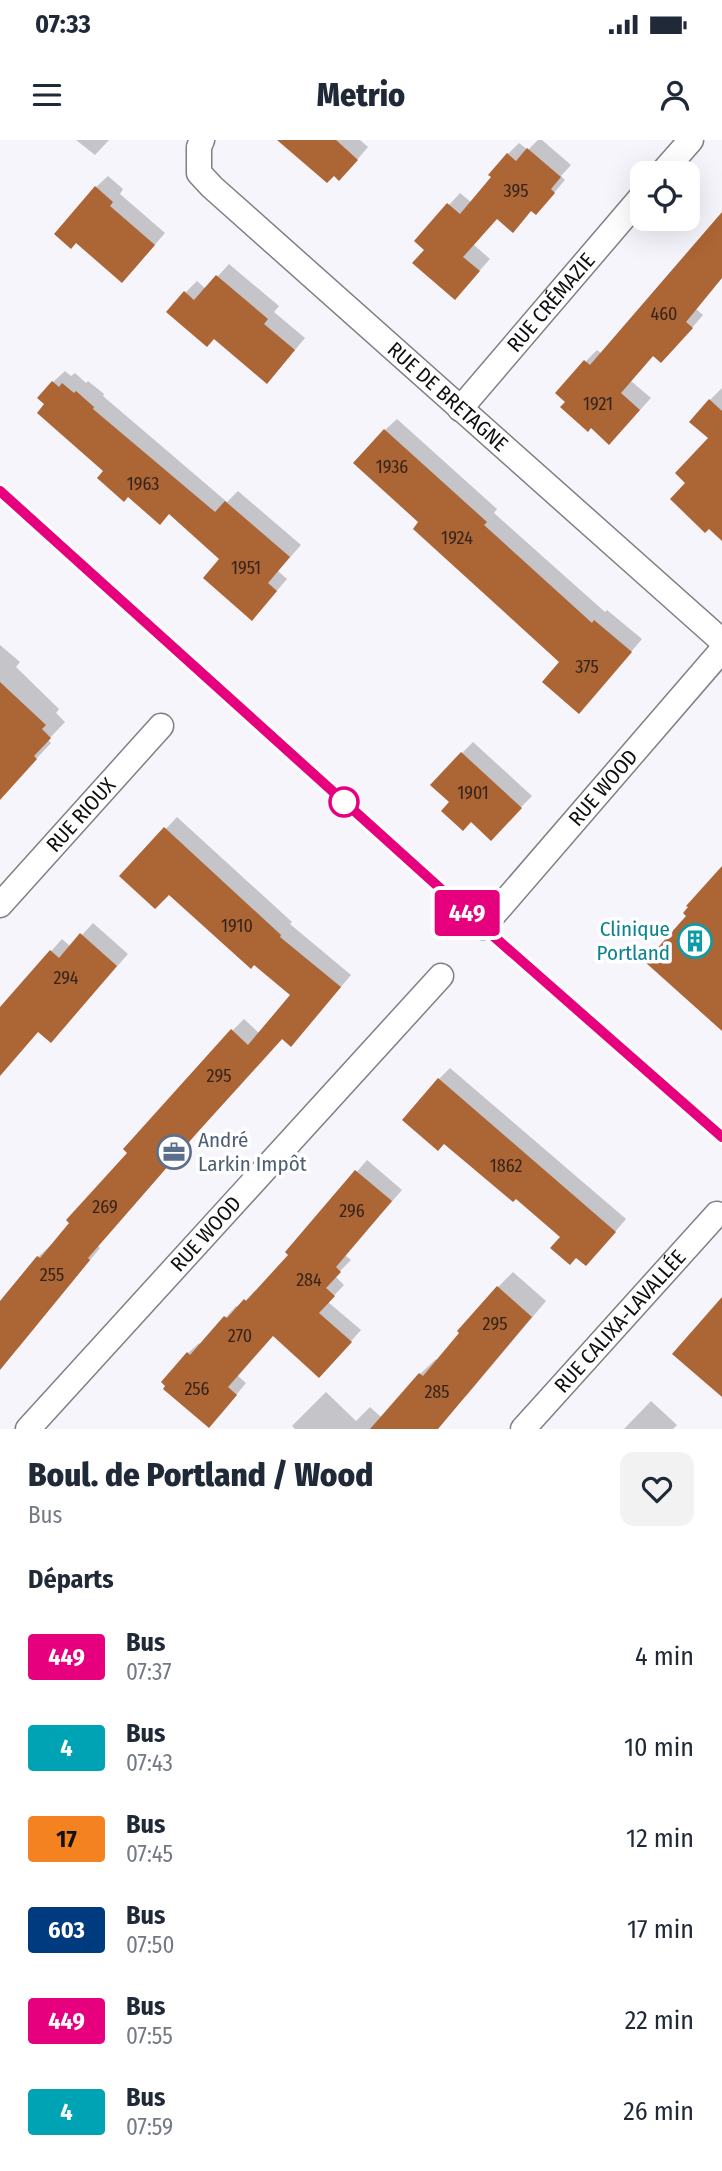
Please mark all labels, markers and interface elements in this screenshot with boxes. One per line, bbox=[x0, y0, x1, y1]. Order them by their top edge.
text: 07:33 bbox=[35, 9, 91, 40]
icon: menu bbox=[28, 76, 66, 114]
text: Metrio bbox=[317, 76, 405, 114]
icon: person bbox=[656, 76, 694, 114]
map controls bbox=[630, 161, 700, 231]
button: locate bbox=[630, 161, 700, 231]
house number: 395 bbox=[504, 180, 528, 202]
street label: RUE CRÉMAZIE bbox=[502, 248, 600, 357]
house number: 460 bbox=[650, 303, 678, 325]
street label: RUE DE BRETAGNE bbox=[382, 336, 513, 457]
house number: 1921 bbox=[583, 393, 613, 415]
house number: 1936 bbox=[376, 456, 408, 478]
house number: 1963 bbox=[127, 473, 159, 495]
house number: 1924 bbox=[441, 527, 473, 549]
house number: 1951 bbox=[231, 557, 261, 579]
house number: 375 bbox=[575, 656, 599, 678]
street label: RUE WOOD bbox=[563, 744, 643, 831]
street label: RUE RIOUX bbox=[41, 772, 122, 858]
house number: 1901 bbox=[457, 782, 489, 804]
unlabelled marker bbox=[329, 787, 359, 817]
line badge: 449 bbox=[427, 890, 507, 936]
text: 449 bbox=[449, 899, 485, 927]
house number: 1910 bbox=[221, 915, 253, 937]
place label: Clinique Portland bbox=[597, 916, 670, 966]
building icon: Clinique Portland bbox=[676, 922, 714, 960]
house number: 294 bbox=[53, 967, 79, 989]
house number: 295 bbox=[207, 1065, 231, 1087]
place label: André Larkin Impôt bbox=[198, 1127, 307, 1177]
office icon: André Larkin Impôt bbox=[155, 1133, 193, 1171]
house number: 1862 bbox=[490, 1155, 522, 1177]
street label: RUE WOOD bbox=[165, 1191, 247, 1277]
house number: 269 bbox=[92, 1196, 118, 1218]
house number: 296 bbox=[339, 1200, 365, 1222]
street label: RUE CALIXA-LAVALLÉE bbox=[549, 1244, 691, 1398]
house number: 255 bbox=[40, 1264, 64, 1286]
house number: 284 bbox=[296, 1269, 322, 1291]
house number: 295 bbox=[483, 1313, 507, 1335]
house number: 270 bbox=[228, 1325, 252, 1347]
house number: 256 bbox=[184, 1378, 210, 1400]
house number: 285 bbox=[424, 1381, 450, 1403]
button: heart bbox=[620, 1452, 694, 1526]
text: Boul. de Portland / Wood bbox=[28, 1455, 373, 1495]
text: Bus bbox=[28, 1501, 62, 1529]
text: Départs bbox=[28, 1564, 114, 1595]
text: Bus bbox=[126, 1627, 165, 1658]
text: 4 min bbox=[635, 1641, 694, 1672]
text: 449 bbox=[48, 1643, 85, 1671]
text: 07:37 bbox=[126, 1658, 172, 1686]
text: Bus bbox=[126, 1718, 165, 1749]
text: 10 min bbox=[624, 1732, 694, 1763]
text: 4 bbox=[60, 1734, 73, 1762]
text: 07:43 bbox=[126, 1749, 173, 1777]
text: Bus bbox=[126, 1809, 165, 1840]
text: 12 min bbox=[626, 1823, 694, 1854]
text: 17 bbox=[56, 1825, 77, 1853]
text: 07:45 bbox=[126, 1840, 173, 1868]
text: Bus bbox=[126, 1900, 165, 1931]
text: 17 min bbox=[627, 1914, 694, 1945]
text: 603 bbox=[48, 1916, 85, 1944]
text: 07:50 bbox=[126, 1931, 174, 1959]
text: Bus bbox=[126, 1991, 165, 2022]
text: 22 min bbox=[625, 2005, 694, 2036]
text: 449 bbox=[48, 2007, 85, 2035]
text: 07:55 bbox=[126, 2022, 173, 2050]
text: Bus bbox=[126, 2082, 165, 2113]
text: 26 min bbox=[623, 2096, 694, 2127]
text: 4 bbox=[60, 2098, 73, 2126]
text: 07:59 bbox=[126, 2113, 173, 2141]

